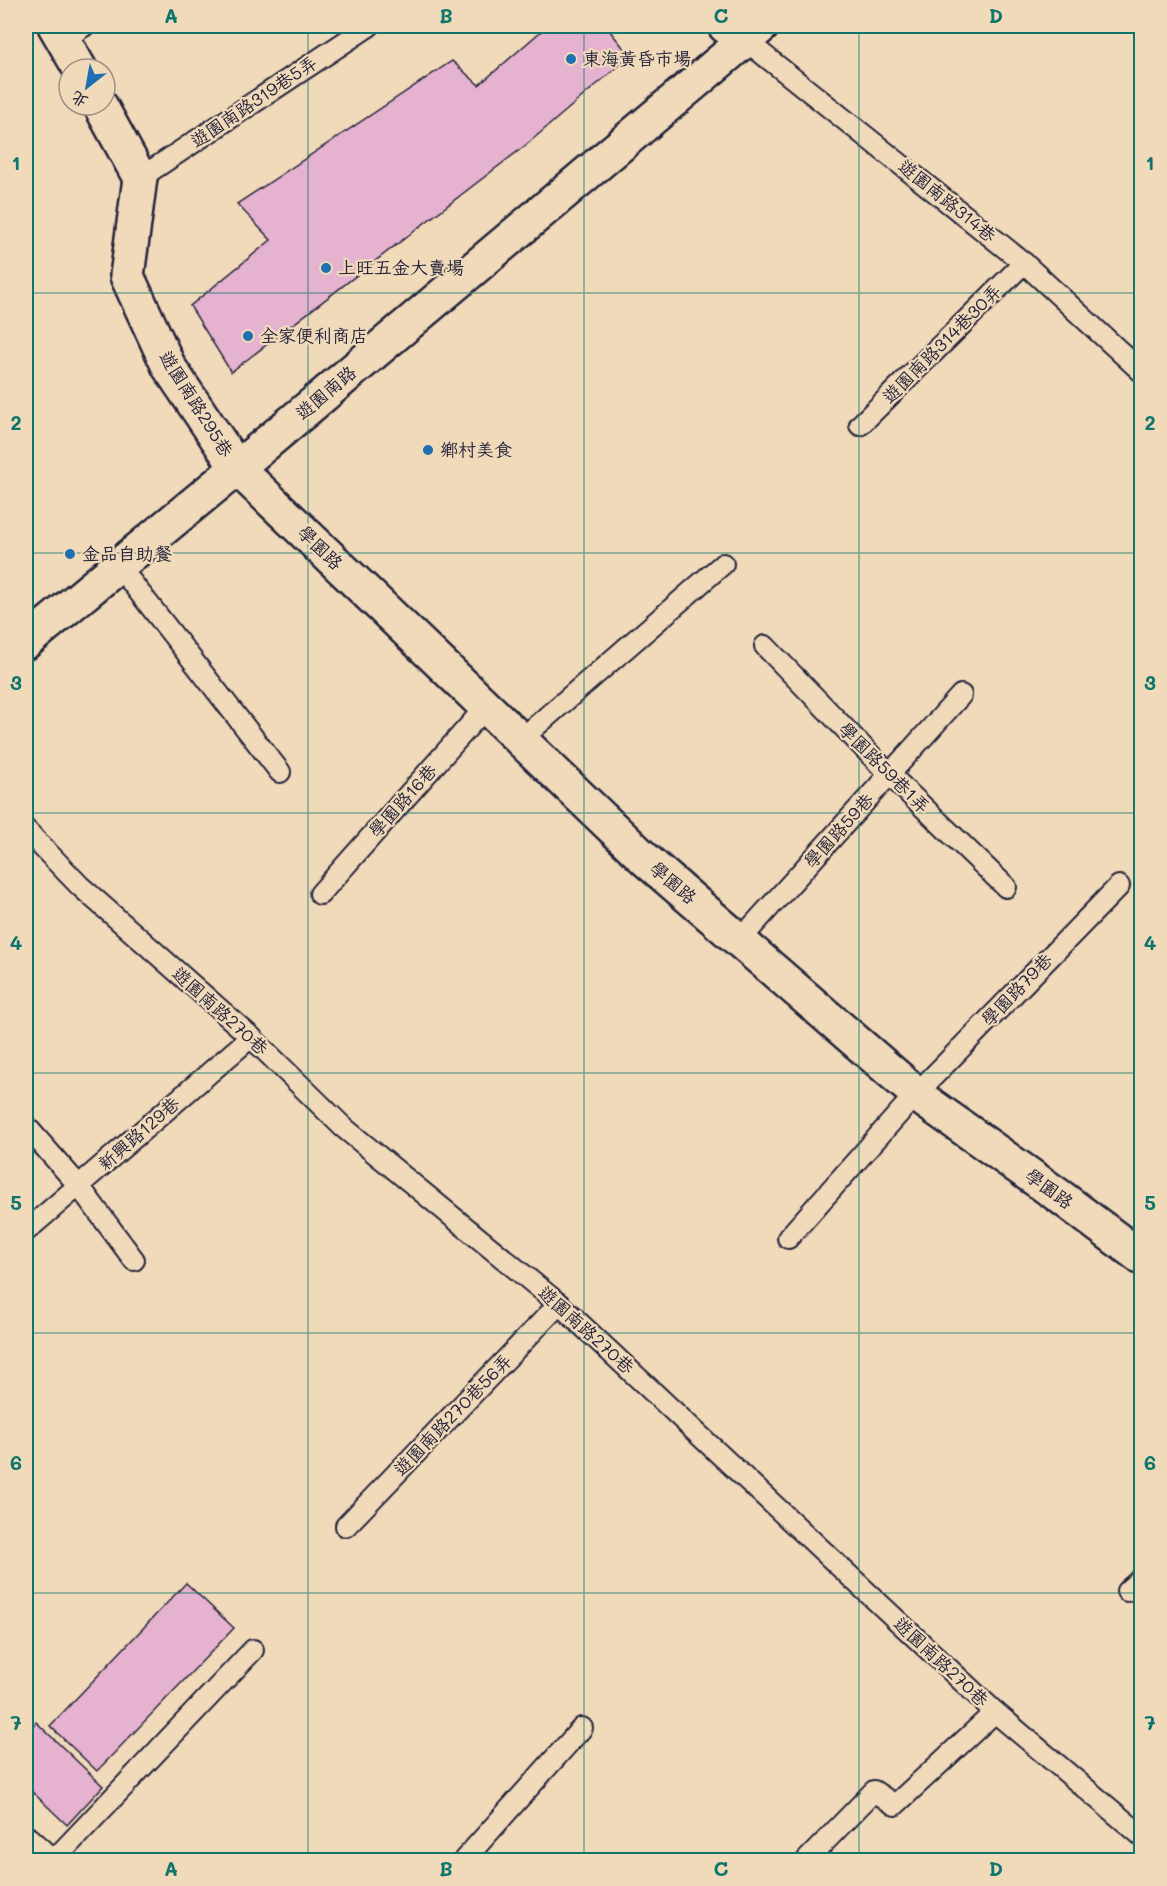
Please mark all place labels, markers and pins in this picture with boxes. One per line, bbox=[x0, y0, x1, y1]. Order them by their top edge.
place label: 東海黃昏市場 bbox=[583, 46, 691, 70]
marker: 東海黃昏市場 bbox=[564, 52, 578, 66]
place label: 上旺五金大賣場 bbox=[338, 255, 464, 279]
marker: 上旺五金大賣場 bbox=[319, 261, 333, 275]
place label: 全家便利商店 bbox=[260, 323, 368, 347]
marker: 全家便利商店 bbox=[241, 329, 255, 343]
place label: 鄉村美食 bbox=[440, 437, 512, 461]
marker: 鄉村美食 bbox=[421, 443, 435, 457]
place label: 金品自助餐 bbox=[82, 541, 172, 565]
marker: 金品自助餐 bbox=[63, 547, 77, 561]

